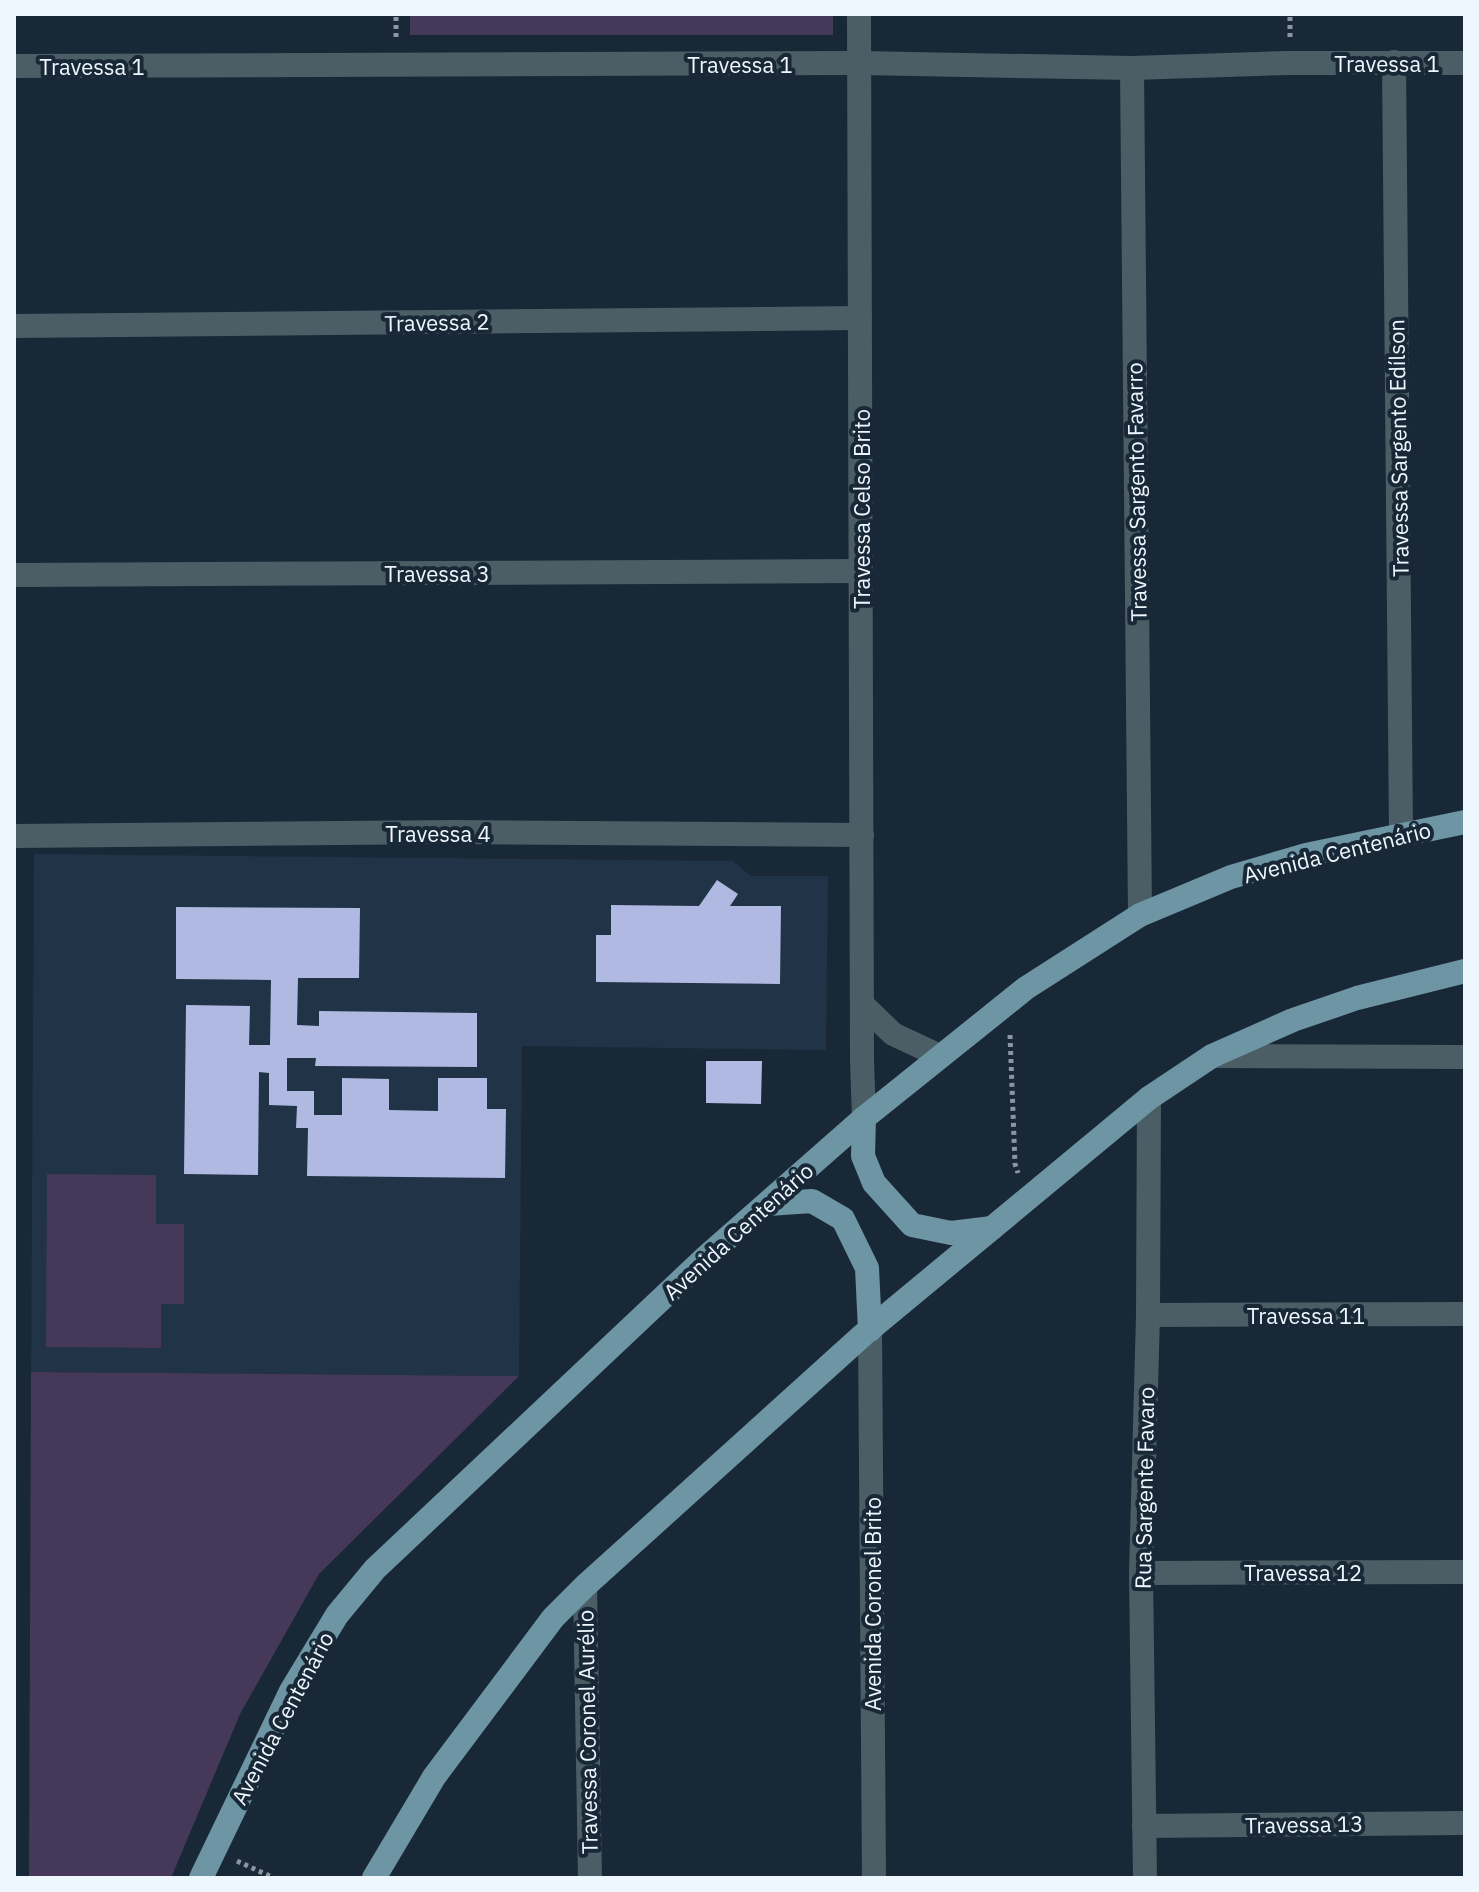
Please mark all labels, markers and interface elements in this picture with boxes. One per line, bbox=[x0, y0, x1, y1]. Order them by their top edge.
street label: Travessa 1 bbox=[1334, 49, 1440, 78]
street label: Travessa 1 bbox=[687, 50, 793, 79]
street label: Travessa 1 bbox=[39, 52, 145, 81]
street label: Travessa 2 bbox=[384, 307, 490, 337]
street label: Travessa Sargento Edílson bbox=[1381, 319, 1415, 577]
street label: Travessa Sargento Favarro bbox=[1119, 362, 1153, 622]
street label: Travessa Celso Brito bbox=[847, 409, 876, 609]
street label: Travessa 3 bbox=[384, 559, 490, 588]
street label: Avenida Centenário bbox=[1240, 815, 1434, 889]
street label: Travessa 4 bbox=[385, 819, 491, 848]
street label: Avenida Centenário bbox=[657, 1156, 819, 1306]
street label: Travessa 11 bbox=[1247, 1301, 1365, 1330]
street label: Rua Sargente Favaro bbox=[1128, 1387, 1160, 1589]
street label: Avenida Coronel Brito bbox=[858, 1497, 887, 1711]
street label: Travessa 12 bbox=[1244, 1558, 1362, 1587]
street label: Travessa Coronel Aurélio bbox=[570, 1609, 604, 1855]
street label: Avenida Centenário bbox=[224, 1626, 340, 1810]
street label: Travessa 13 bbox=[1244, 1808, 1364, 1840]

